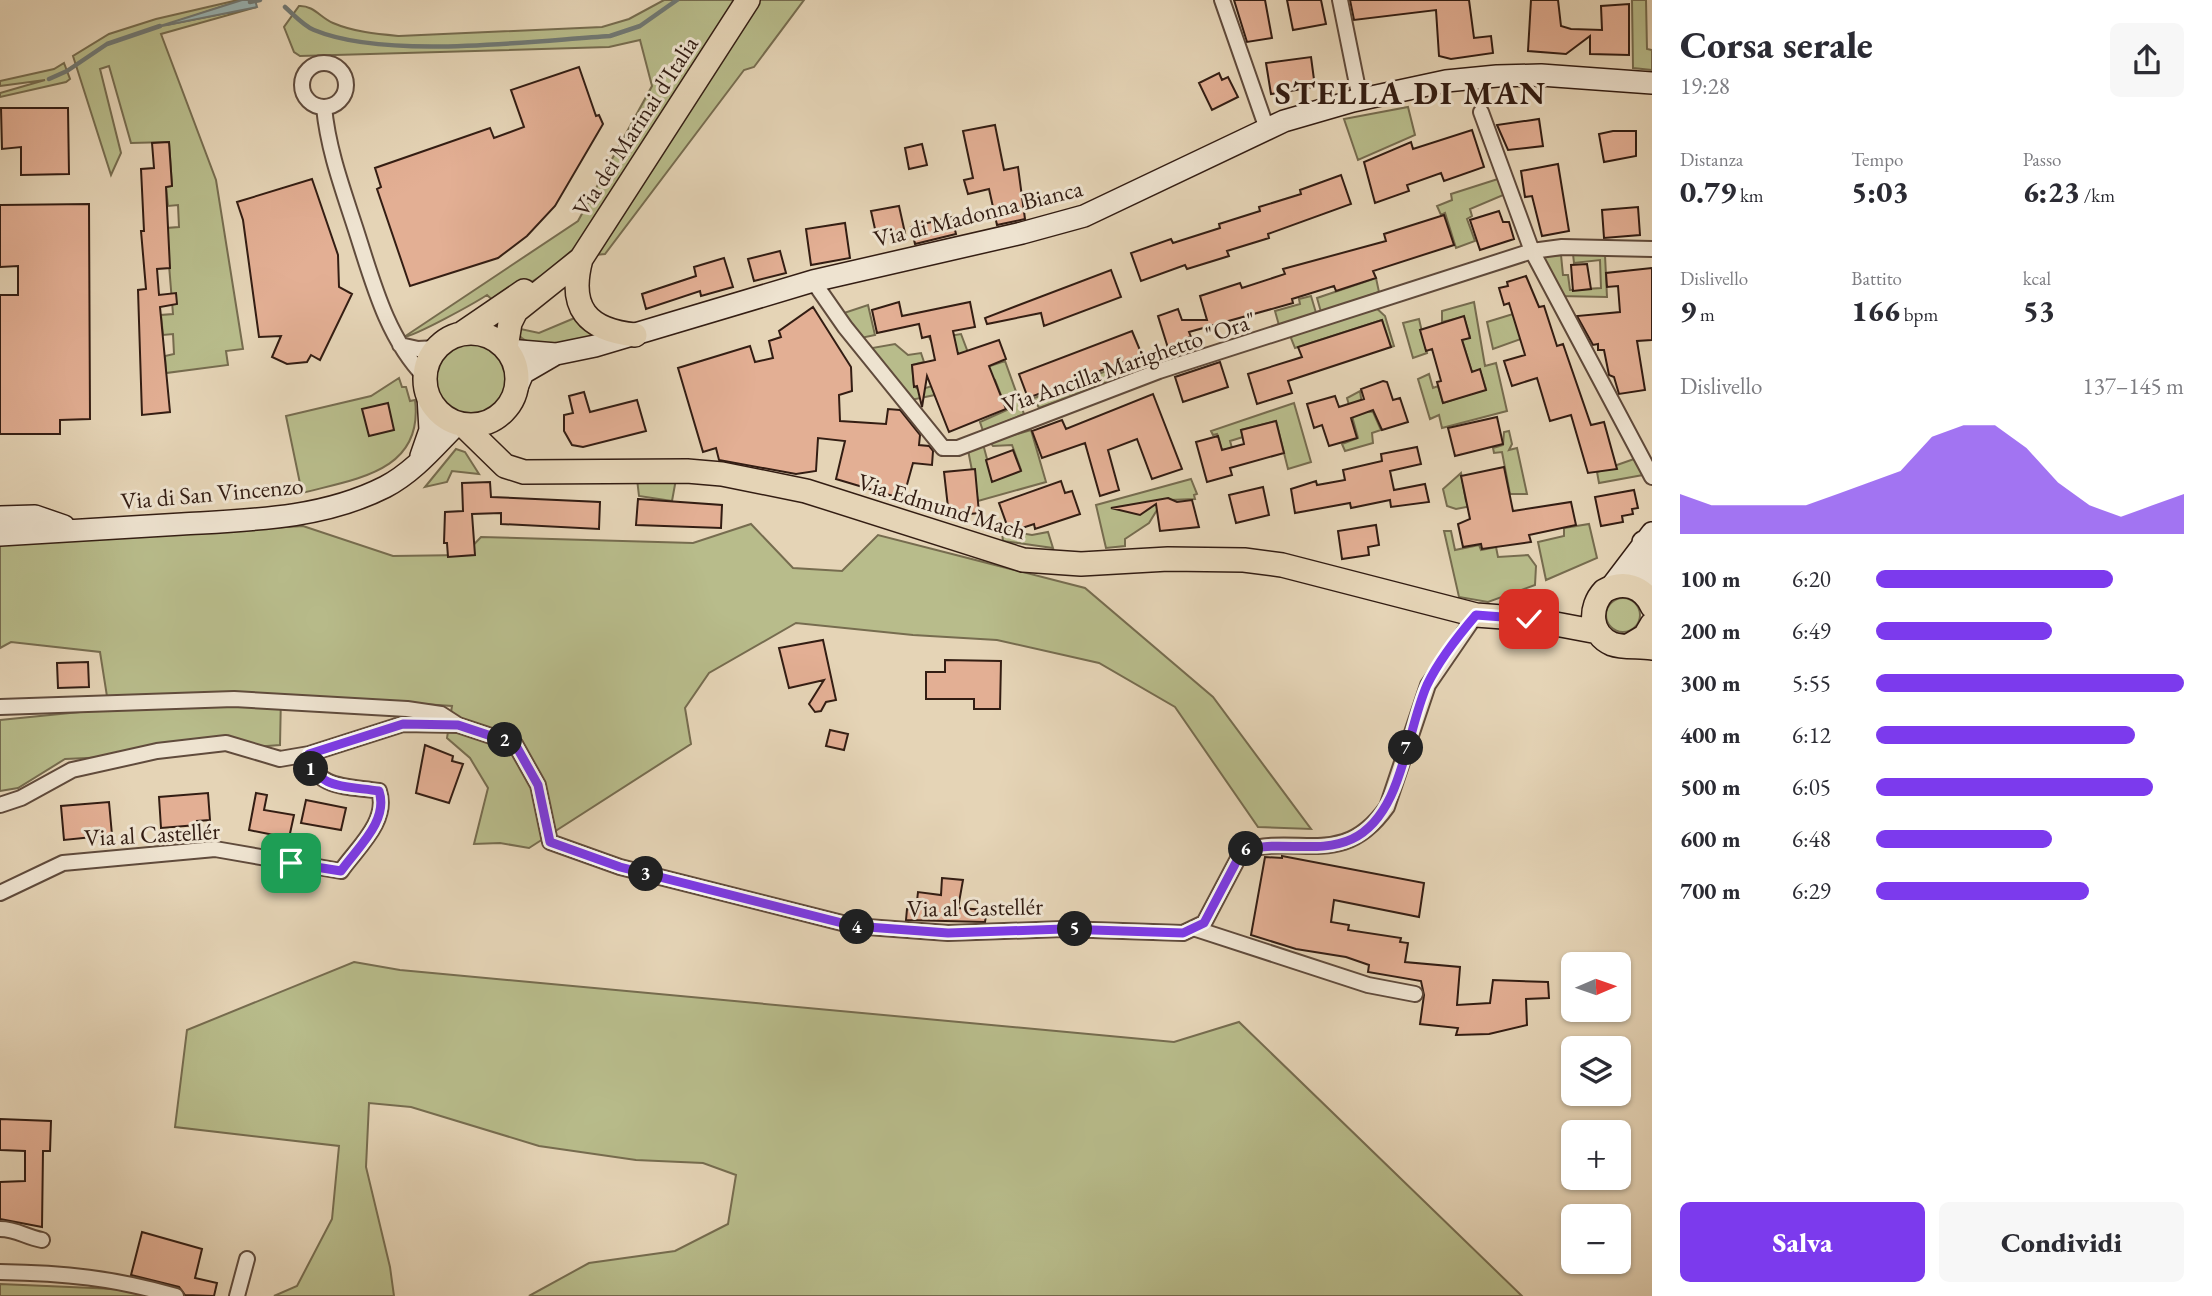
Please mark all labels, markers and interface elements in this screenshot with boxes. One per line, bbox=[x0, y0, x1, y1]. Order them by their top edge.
text: Corsa serale bbox=[1680, 20, 1873, 69]
button: share bbox=[2110, 23, 2184, 97]
street label: Via dei Marinai d'Italia bbox=[565, 30, 705, 222]
text: 19:28 bbox=[1680, 71, 1730, 101]
district label: STELLA DI MAN bbox=[1275, 72, 1547, 114]
text: Distanza bbox=[1680, 147, 1743, 172]
text: Tempo bbox=[1851, 147, 1904, 172]
text: Passo bbox=[2023, 147, 2061, 172]
street label: Via di Madonna Bianca bbox=[870, 172, 1086, 254]
text: 0.79 bbox=[1680, 172, 1736, 211]
text: 5:03 bbox=[1851, 172, 1909, 211]
text: 6:23 bbox=[2023, 172, 2080, 211]
text: km bbox=[1736, 183, 1764, 208]
text: /km bbox=[2080, 183, 2115, 208]
text: Dislivello bbox=[1680, 266, 1748, 291]
text: Battito bbox=[1851, 266, 1902, 291]
text: kcal bbox=[2023, 266, 2051, 291]
text: 9 bbox=[1680, 291, 1696, 330]
text: 166 bbox=[1851, 291, 1900, 330]
text: 53 bbox=[2023, 291, 2055, 330]
text: m bbox=[1696, 302, 1715, 327]
text: bpm bbox=[1900, 302, 1938, 327]
street label: Via Ancilla Marighetto "Ora" bbox=[998, 304, 1260, 420]
text: Dislivello bbox=[1680, 371, 1762, 401]
text: 137–145 m bbox=[2083, 371, 2184, 401]
street label: Via Edmund Mach bbox=[854, 466, 1030, 546]
street label: Via di San Vincenzo bbox=[119, 470, 305, 516]
text: 100 m bbox=[1680, 564, 1741, 594]
text: 6:20 bbox=[1792, 564, 1831, 594]
pin bbox=[1499, 589, 1559, 649]
icon: check bbox=[1510, 600, 1548, 638]
text: 200 m bbox=[1680, 616, 1741, 646]
text: 6:49 bbox=[1792, 616, 1831, 646]
text: 300 m bbox=[1680, 668, 1741, 698]
text: 5:55 bbox=[1792, 668, 1831, 698]
text: 400 m bbox=[1680, 720, 1741, 750]
text: 6:12 bbox=[1792, 720, 1831, 750]
pin: 2 bbox=[488, 722, 522, 758]
text: 2 bbox=[499, 727, 510, 752]
pin: 7 bbox=[1388, 730, 1424, 766]
text: 7 bbox=[1400, 735, 1411, 760]
pin: 1 bbox=[294, 752, 328, 786]
text: 1 bbox=[305, 756, 316, 781]
text: 500 m bbox=[1680, 772, 1741, 802]
text: 6:05 bbox=[1792, 772, 1831, 802]
street label: Via al Castellér bbox=[83, 815, 221, 853]
text: 600 m bbox=[1680, 824, 1741, 854]
text: 6:48 bbox=[1792, 824, 1831, 854]
pin: 6 bbox=[1228, 832, 1264, 866]
pin bbox=[261, 833, 321, 893]
text: 6 bbox=[1240, 836, 1251, 861]
icon: arrive bbox=[272, 844, 310, 882]
pin: 3 bbox=[628, 856, 664, 892]
text: 3 bbox=[640, 861, 651, 886]
text: 700 m bbox=[1680, 876, 1741, 906]
text: 6:29 bbox=[1792, 876, 1831, 906]
street label: Via al Castellér bbox=[907, 890, 1043, 924]
pin: 4 bbox=[840, 909, 874, 944]
pin: 5 bbox=[1058, 912, 1092, 946]
text: 4 bbox=[851, 914, 862, 939]
text: 5 bbox=[1069, 916, 1080, 941]
north arrow bbox=[1561, 952, 1631, 1022]
map controls bbox=[1561, 952, 1631, 1274]
button: layers bbox=[1561, 1036, 1631, 1106]
button: + bbox=[1561, 1120, 1631, 1190]
button: Salva bbox=[1680, 1202, 1925, 1282]
button: Condividi bbox=[1939, 1202, 2184, 1282]
button: − bbox=[1561, 1204, 1631, 1274]

